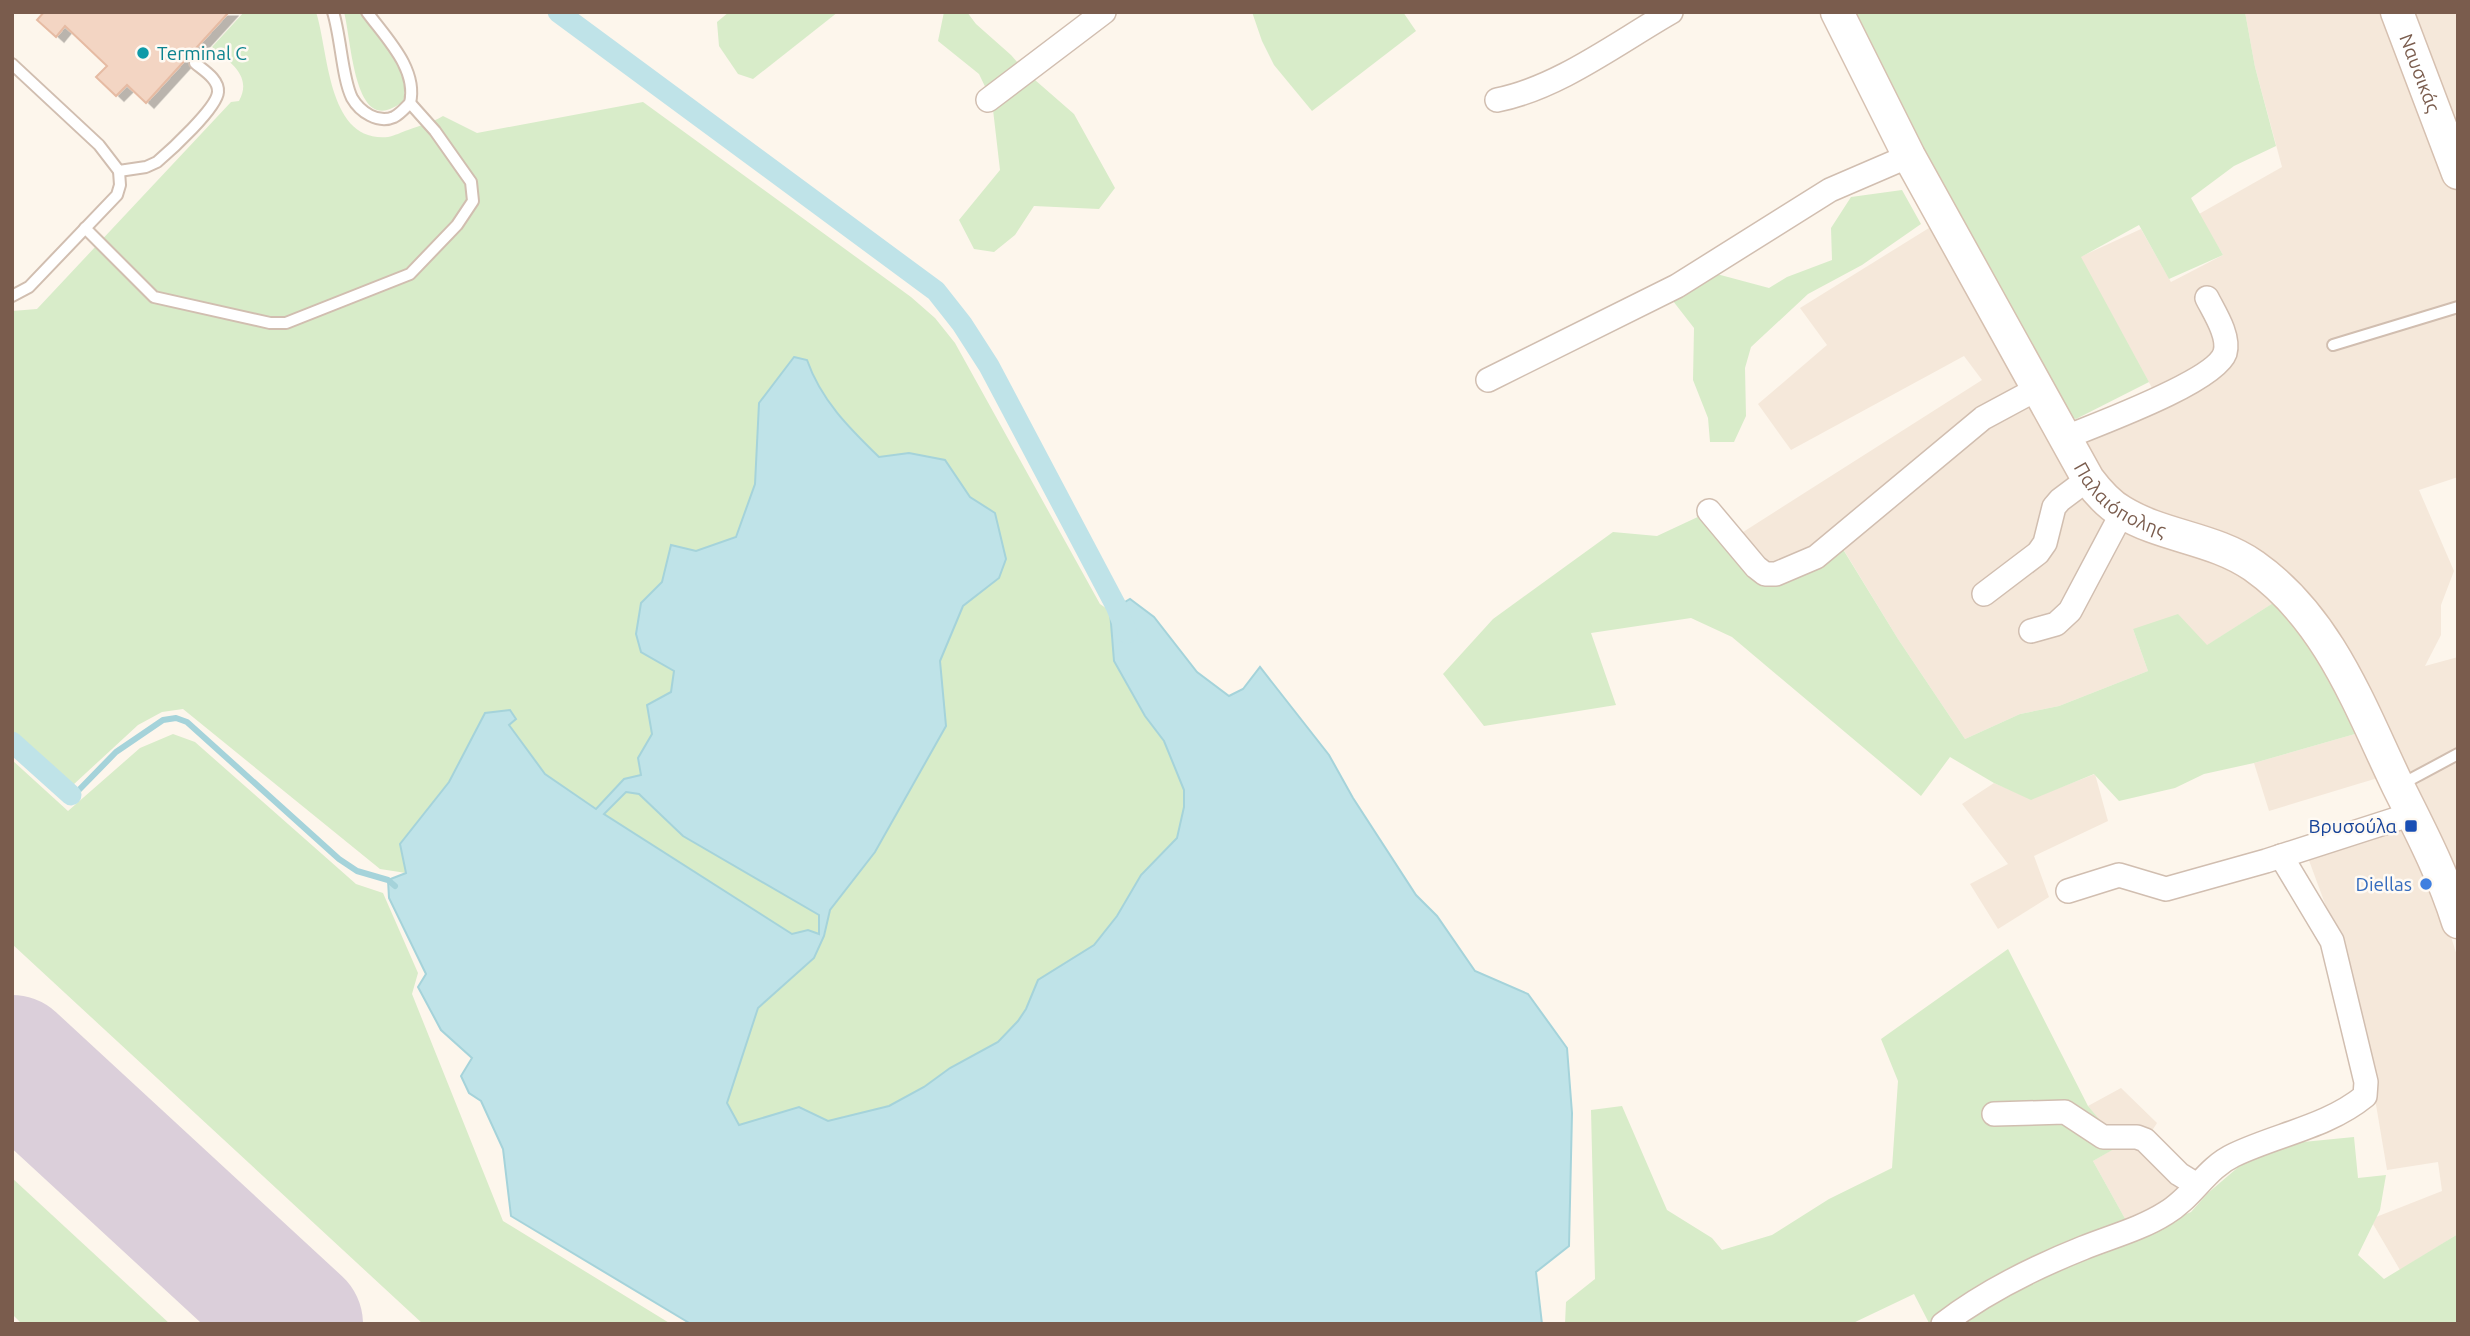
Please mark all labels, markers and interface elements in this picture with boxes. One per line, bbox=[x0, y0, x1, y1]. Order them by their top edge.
street label: Ναυσικάς bbox=[2395, 31, 2445, 115]
place label: Terminal C bbox=[157, 42, 247, 64]
marker: Terminal C bbox=[135, 45, 151, 61]
street label: Παλαιόπολης bbox=[2070, 458, 2169, 541]
place label: Βρυσούλα bbox=[2309, 815, 2397, 837]
marker: Βρυσούλα bbox=[2403, 818, 2419, 834]
place label: Diellas bbox=[2355, 873, 2412, 895]
marker: Diellas bbox=[2418, 876, 2434, 892]

